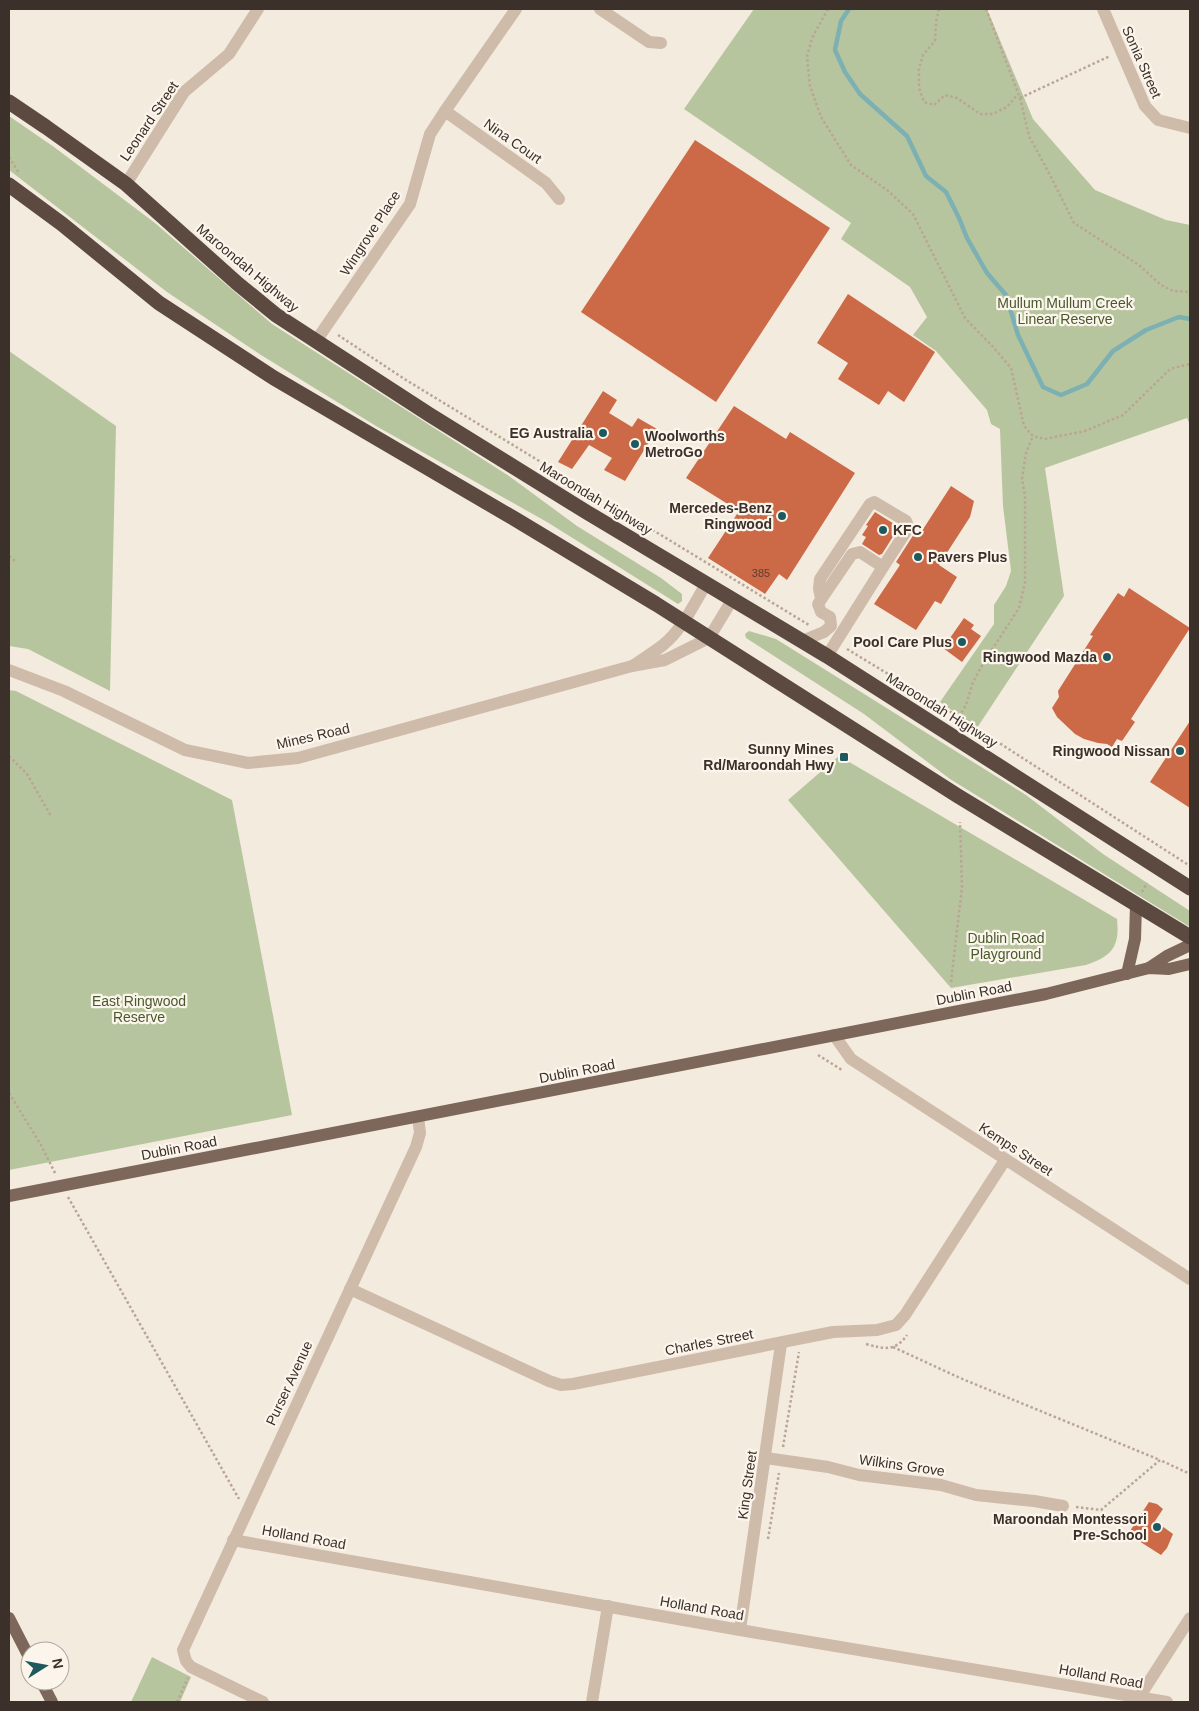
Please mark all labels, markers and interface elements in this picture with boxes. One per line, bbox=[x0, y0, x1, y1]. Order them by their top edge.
street label: Sonia Street bbox=[1119, 24, 1165, 101]
street label: Leonard Street bbox=[116, 78, 182, 164]
street label: Nina Court bbox=[481, 115, 545, 167]
street label: Wingrove Place bbox=[337, 187, 404, 278]
street label: Maroondah Highway bbox=[194, 221, 302, 315]
park label: Mullum Mullum Creek Linear Reserve bbox=[997, 295, 1134, 327]
place label: EG Australia bbox=[509, 425, 593, 441]
marker: EG Australia bbox=[597, 427, 609, 439]
place label: Woolworths MetroGo bbox=[645, 428, 725, 460]
marker: Woolworths MetroGo bbox=[629, 438, 641, 450]
street label: Maroondah Highway bbox=[537, 458, 655, 538]
place label: Mercedes-Benz Ringwood bbox=[669, 500, 772, 532]
marker: Mercedes-Benz Ringwood bbox=[776, 510, 788, 522]
place label: KFC bbox=[893, 522, 922, 538]
marker: KFC bbox=[877, 524, 889, 536]
place label: Pavers Plus bbox=[928, 549, 1008, 565]
marker: Pavers Plus bbox=[912, 551, 924, 563]
house number: 385 bbox=[752, 567, 770, 579]
place label: Pool Care Plus bbox=[853, 634, 952, 650]
marker: Pool Care Plus bbox=[956, 636, 968, 648]
place label: Ringwood Mazda bbox=[983, 649, 1097, 665]
marker: Ringwood Mazda bbox=[1101, 651, 1113, 663]
street label: Maroondah Highway bbox=[883, 669, 1001, 751]
street label: Mines Road bbox=[275, 720, 351, 752]
place label: Sunny Mines Rd/Maroondah Hwy bbox=[703, 741, 834, 773]
place label: Ringwood Nissan bbox=[1053, 743, 1170, 759]
marker: Ringwood Nissan bbox=[1174, 745, 1186, 757]
marker: Sunny Mines Rd/Maroondah Hwy bbox=[838, 751, 850, 763]
park label: Dublin Road Playground bbox=[967, 930, 1045, 962]
street label: Dublin Road bbox=[935, 978, 1013, 1008]
park label: East Ringwood Reserve bbox=[92, 993, 186, 1025]
street label: Dublin Road bbox=[538, 1056, 616, 1086]
street label: Kemps Street bbox=[976, 1119, 1056, 1179]
street label: Dublin Road bbox=[140, 1133, 218, 1163]
street label: Charles Street bbox=[664, 1326, 755, 1358]
street label: Purser Avenue bbox=[262, 1338, 316, 1428]
street label: King Street bbox=[734, 1449, 760, 1520]
street label: Wilkins Grove bbox=[858, 1451, 946, 1479]
place label: Maroondah Montessori Pre-School bbox=[993, 1511, 1147, 1543]
marker: Maroondah Montessori Pre-School bbox=[1151, 1521, 1163, 1533]
street label: Holland Road bbox=[261, 1522, 347, 1552]
street label: Holland Road bbox=[659, 1593, 745, 1623]
north arrow bbox=[20, 1641, 70, 1691]
text: N bbox=[49, 1657, 67, 1670]
street label: Holland Road bbox=[1058, 1661, 1144, 1691]

